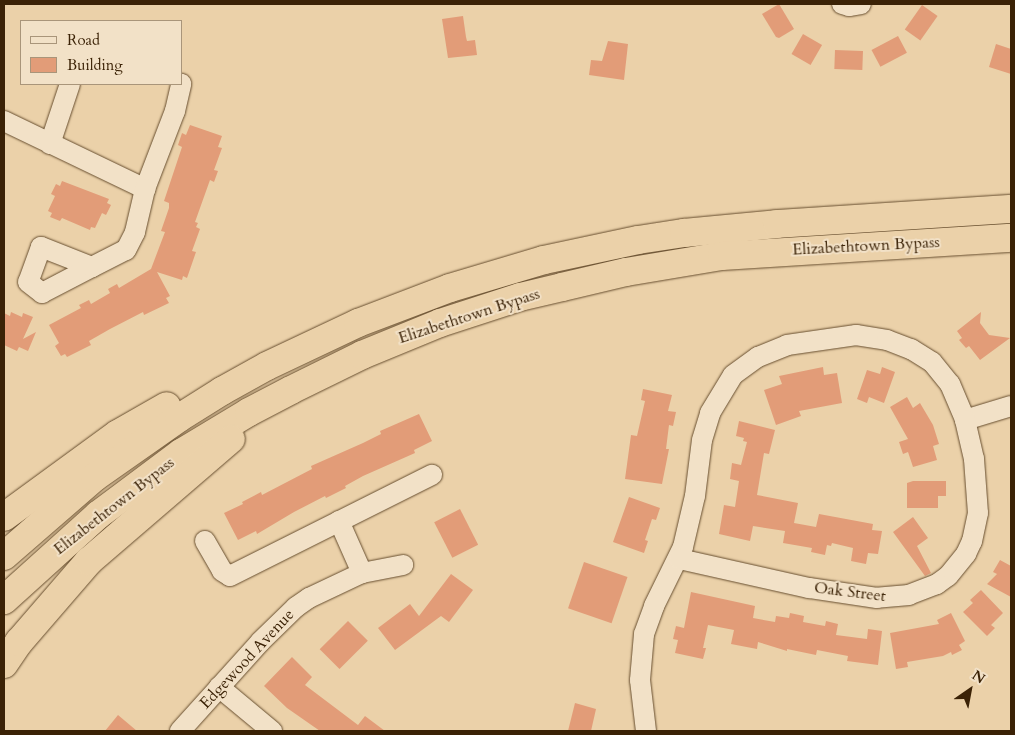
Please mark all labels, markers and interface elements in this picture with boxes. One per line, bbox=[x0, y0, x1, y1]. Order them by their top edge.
legend bbox=[20, 20, 182, 85]
text: Road bbox=[67, 30, 100, 50]
text: Building bbox=[67, 55, 123, 75]
street label: Elizabethtown Bypass bbox=[792, 233, 940, 259]
street label: Elizabethtown Bypass bbox=[396, 284, 542, 348]
street label: Elizabethtown Bypass bbox=[50, 453, 178, 559]
street label: Oak Street bbox=[813, 578, 887, 606]
street label: Edgewood Avenue bbox=[196, 605, 298, 713]
north arrow bbox=[945, 665, 995, 715]
text: N bbox=[968, 666, 989, 688]

